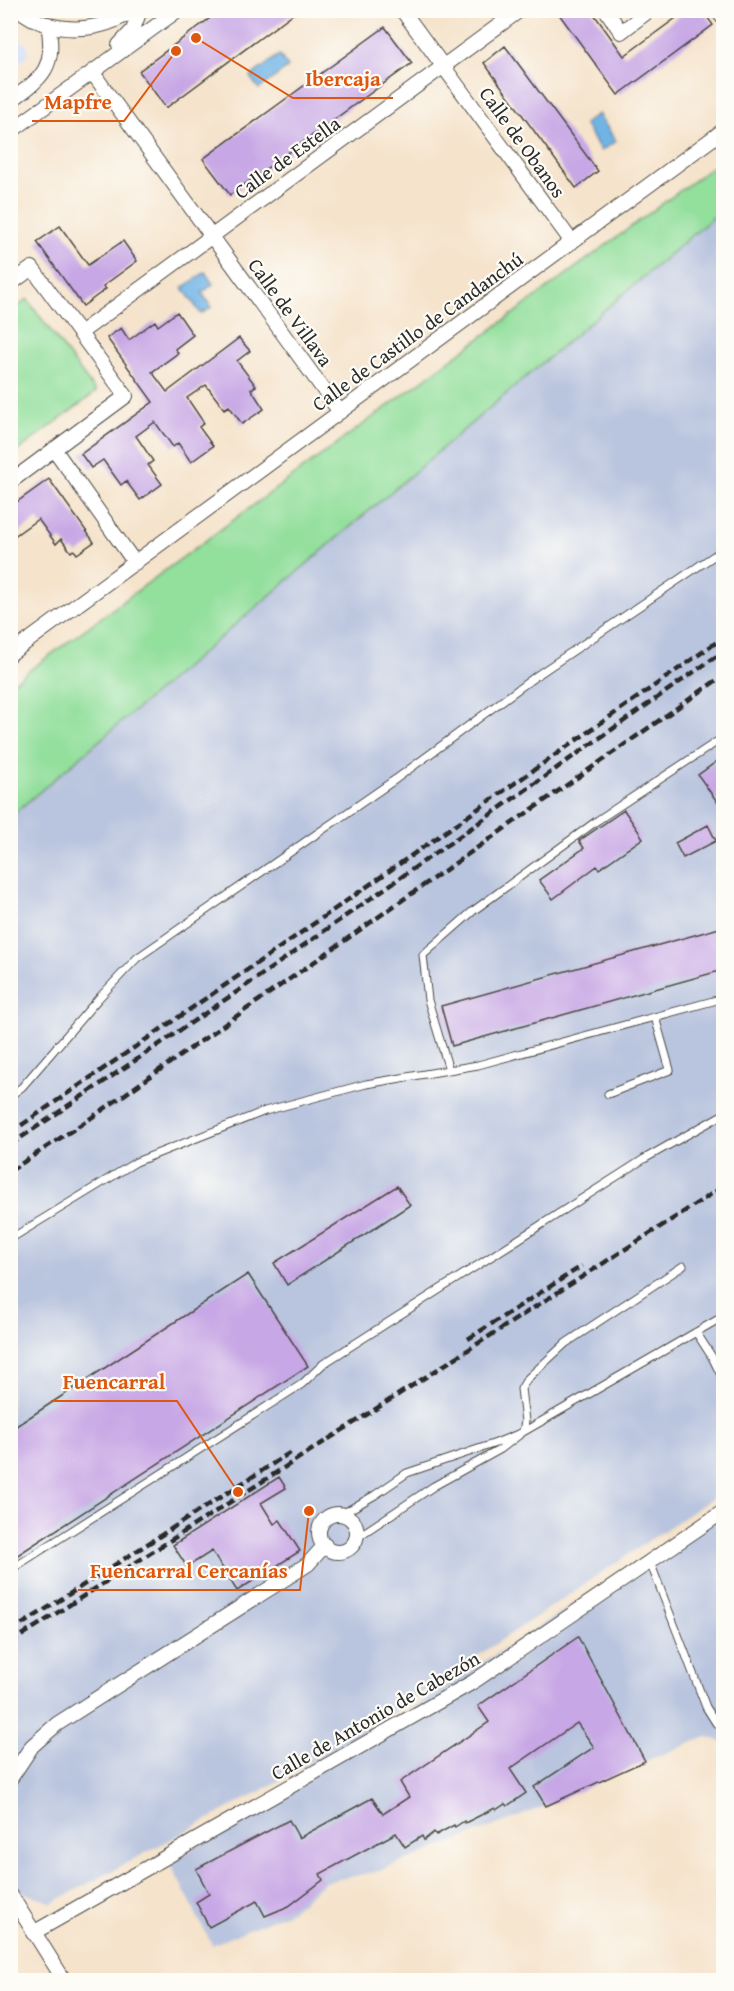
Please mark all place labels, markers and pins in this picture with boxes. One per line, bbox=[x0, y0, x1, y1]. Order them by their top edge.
callout: Ibercaja bbox=[293, 59, 393, 98]
callout: Mapfre bbox=[32, 82, 124, 121]
callout: Fuencarral bbox=[51, 1362, 177, 1401]
callout: Fuencarral Cercanías bbox=[78, 1551, 300, 1590]

